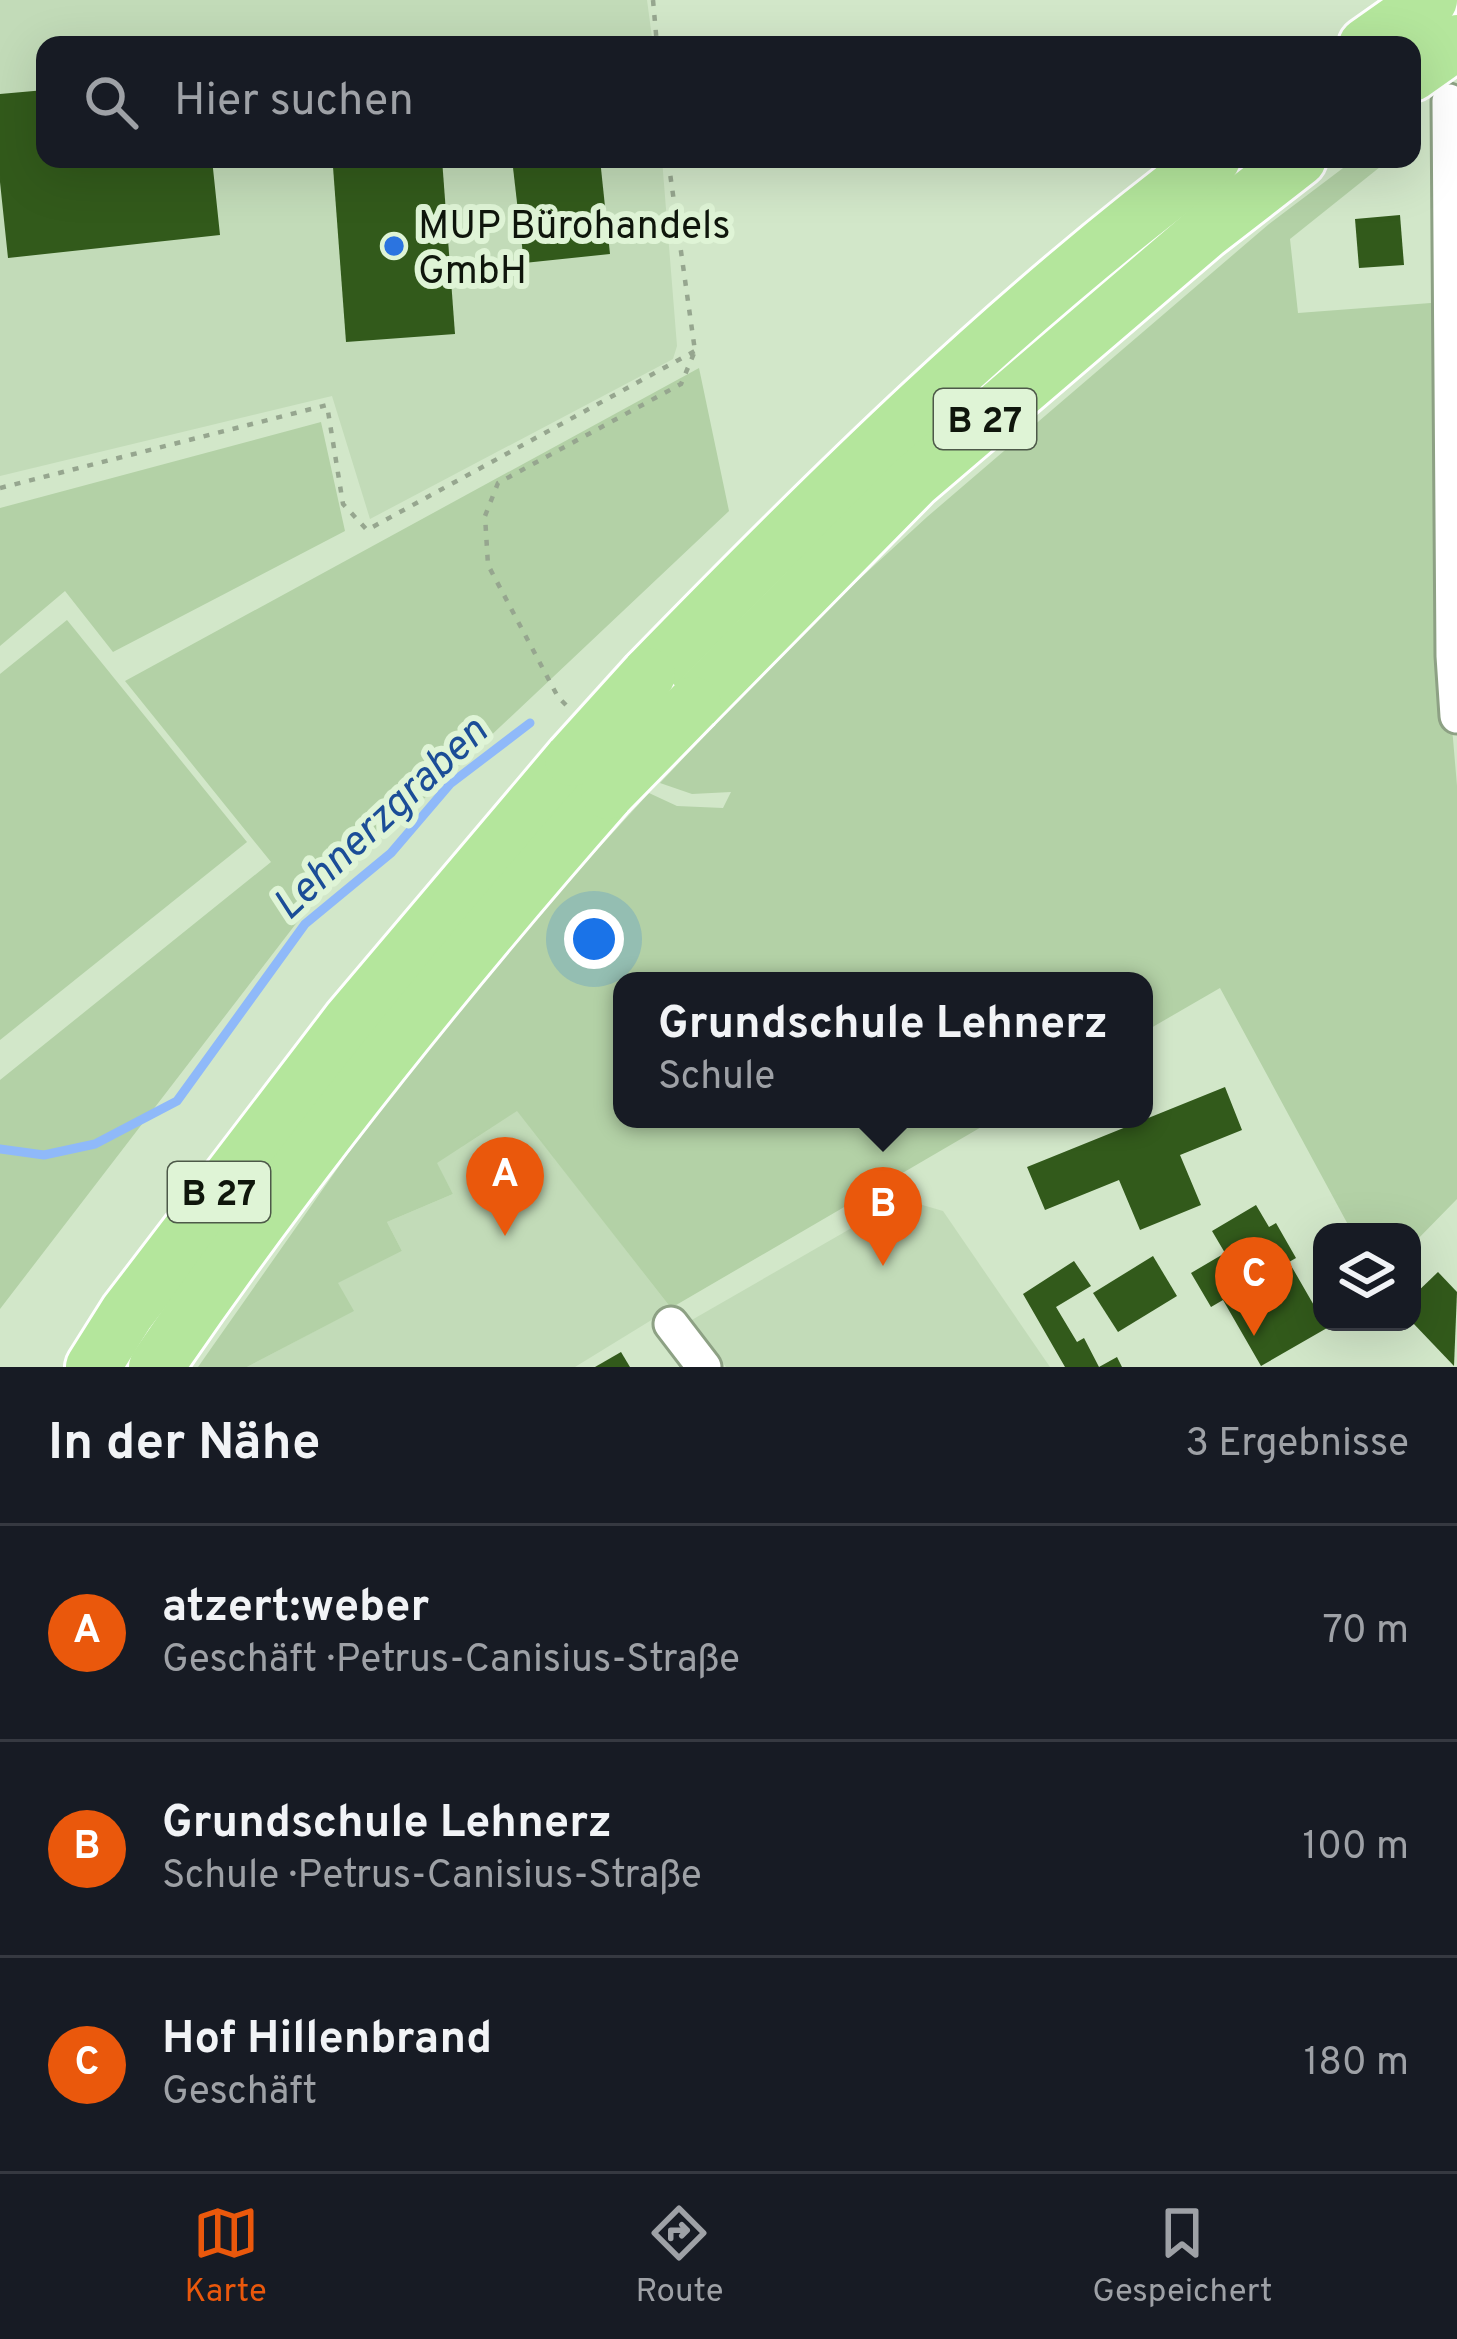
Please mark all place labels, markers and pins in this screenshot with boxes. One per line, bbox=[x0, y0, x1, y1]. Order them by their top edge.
place label: MUP Bürohandels GmbH bbox=[418, 204, 731, 298]
marker: MUP Bürohandels GmbH bbox=[381, 233, 407, 259]
pin: A bbox=[466, 1137, 544, 1236]
pin: B bbox=[844, 1167, 922, 1266]
pin: C bbox=[1215, 1237, 1293, 1336]

